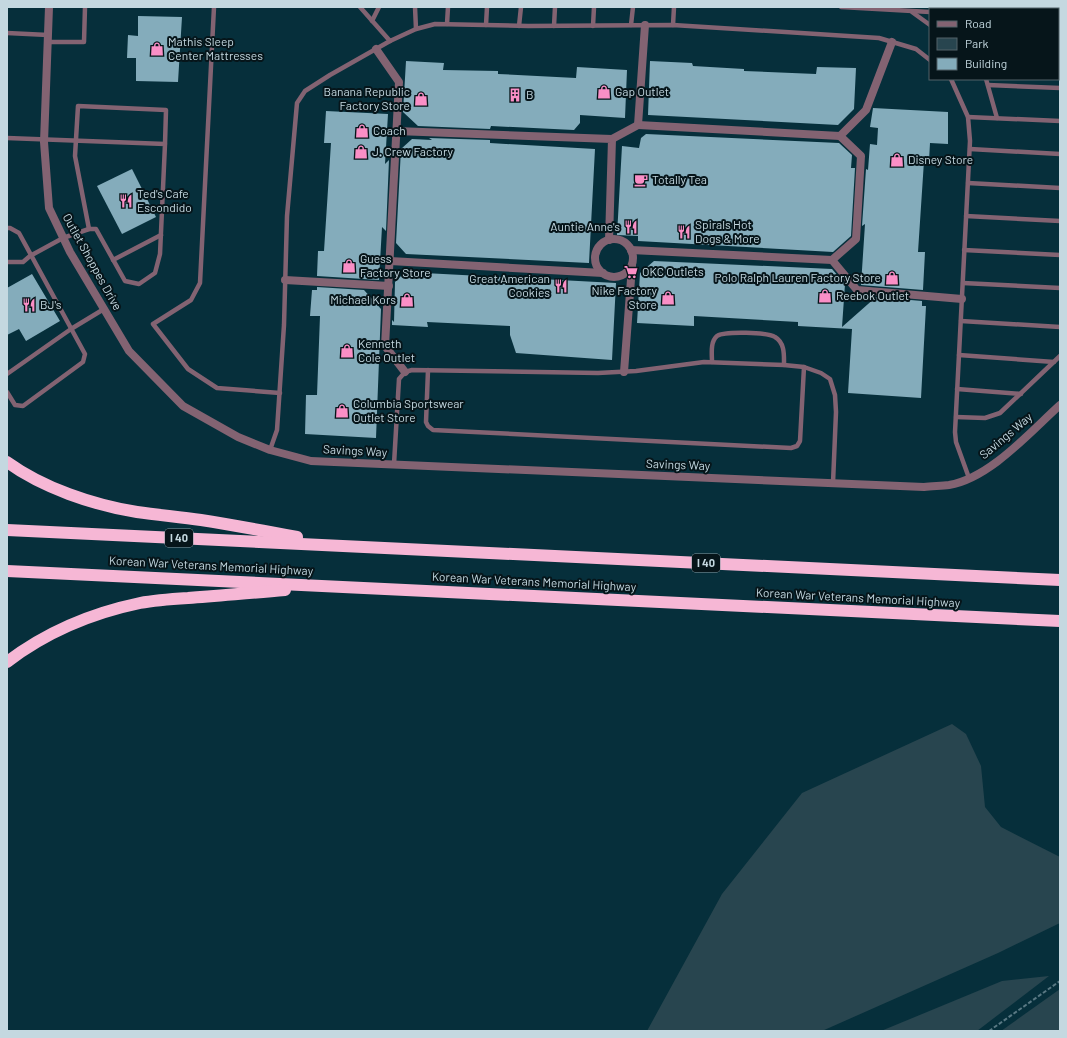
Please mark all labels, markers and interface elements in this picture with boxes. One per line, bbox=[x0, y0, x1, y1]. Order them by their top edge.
legend bbox=[929, 8, 1059, 80]
text: Road bbox=[965, 16, 992, 30]
place label: Mathis Sleep Center Mattresses bbox=[168, 34, 263, 62]
text: Park bbox=[965, 36, 989, 50]
shop icon: Mathis Sleep Center Mattresses bbox=[149, 41, 165, 57]
text: Building bbox=[965, 56, 1007, 70]
place label: Banana Republic Factory Store bbox=[323, 84, 410, 112]
shop icon: Gap Outlet bbox=[596, 84, 612, 100]
place label: Gap Outlet bbox=[615, 84, 669, 98]
building icon: B bbox=[507, 87, 523, 103]
place label: B bbox=[526, 87, 534, 101]
shop icon: Banana Republic Factory Store bbox=[413, 91, 429, 107]
shop icon: Coach bbox=[354, 123, 370, 139]
place label: Coach bbox=[373, 123, 406, 137]
shop icon: J. Crew Factory bbox=[353, 144, 369, 160]
place label: J. Crew Factory bbox=[372, 144, 454, 158]
shop icon: Disney Store bbox=[889, 152, 905, 168]
place label: Disney Store bbox=[908, 152, 973, 166]
cafe icon: Totally Tea bbox=[633, 172, 649, 188]
place label: Totally Tea bbox=[652, 172, 707, 186]
place label: Ted's Cafe Escondido bbox=[137, 186, 192, 214]
restaurant icon: Ted's Cafe Escondido bbox=[118, 193, 134, 209]
street label: Outlet Shoppes Drive bbox=[60, 211, 125, 312]
place label: Spirals Hot Dogs & More bbox=[695, 217, 760, 245]
place label: Auntie Anne's bbox=[550, 219, 620, 233]
restaurant icon: Auntie Anne's bbox=[623, 219, 639, 235]
restaurant icon: Spirals Hot Dogs & More bbox=[676, 224, 692, 240]
place label: Guess Factory Store bbox=[360, 251, 431, 279]
shop icon: Guess Factory Store bbox=[341, 258, 357, 274]
supermarket icon: OKC Outlets bbox=[623, 264, 639, 280]
place label: OKC Outlets bbox=[642, 264, 704, 278]
place label: Polo Ralph Lauren Factory Store bbox=[715, 270, 881, 284]
shop icon: Polo Ralph Lauren Factory Store bbox=[884, 270, 900, 286]
place label: Great American Cookies bbox=[469, 271, 550, 299]
restaurant icon: Great American Cookies bbox=[553, 278, 569, 294]
place label: Nike Factory Store bbox=[591, 283, 657, 311]
shop icon: Reebok Outlet bbox=[817, 288, 833, 304]
place label: Reebok Outlet bbox=[836, 288, 909, 302]
shop icon: Nike Factory Store bbox=[660, 290, 676, 306]
place label: Michael Kors bbox=[330, 292, 396, 306]
shop icon: Michael Kors bbox=[399, 292, 415, 308]
restaurant icon: BJ's bbox=[21, 297, 37, 313]
place label: BJ's bbox=[40, 297, 62, 311]
place label: Kenneth Cole Outlet bbox=[358, 336, 415, 364]
shop icon: Kenneth Cole Outlet bbox=[339, 343, 355, 359]
place label: Columbia Sportswear Outlet Store bbox=[353, 396, 464, 424]
shop icon: Columbia Sportswear Outlet Store bbox=[334, 403, 350, 419]
street label: Savings Way bbox=[976, 409, 1035, 461]
street label: Savings Way bbox=[323, 441, 388, 459]
street label: Savings Way bbox=[646, 456, 711, 472]
road number: I 40 bbox=[165, 529, 193, 547]
street label: Korean War Veterans Memorial Highway bbox=[109, 553, 314, 577]
road number: I 40 bbox=[692, 554, 720, 572]
street label: Korean War Veterans Memorial Highway bbox=[432, 569, 637, 593]
street label: Korean War Veterans Memorial Highway bbox=[756, 585, 961, 609]

